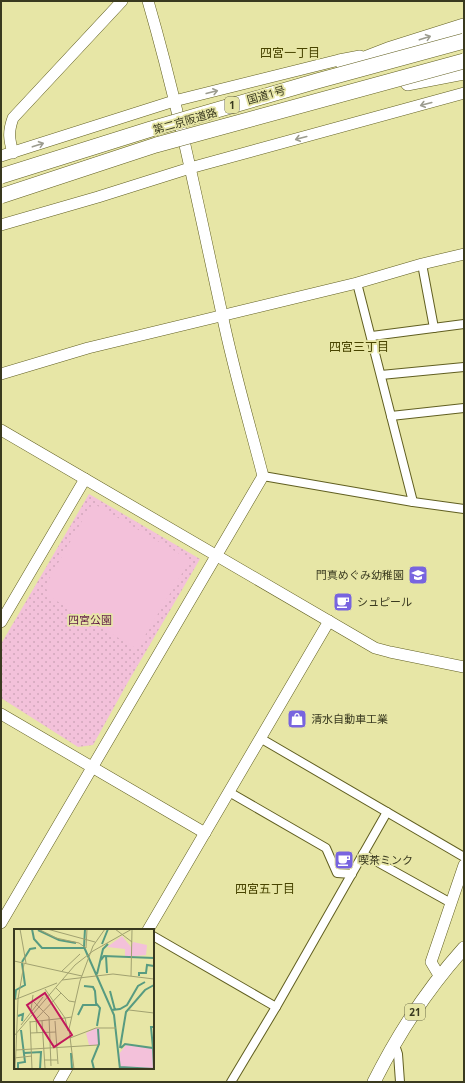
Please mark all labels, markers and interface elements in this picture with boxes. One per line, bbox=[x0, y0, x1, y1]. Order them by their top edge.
one-way arrow bbox=[419, 34, 432, 41]
district label: 四宮一丁目 bbox=[260, 44, 320, 61]
street label: 国道1号 bbox=[245, 82, 287, 107]
one-way arrow bbox=[205, 87, 218, 95]
road number: 1 bbox=[225, 97, 239, 113]
one-way arrow bbox=[420, 101, 433, 108]
street label: 第二京阪道路 bbox=[151, 104, 219, 137]
one-way arrow bbox=[295, 135, 308, 142]
one-way arrow bbox=[32, 141, 45, 148]
district label: 四宮三丁目 bbox=[329, 338, 389, 355]
school or university icon: 門真めぐみ幼稚園 bbox=[407, 564, 429, 586]
place label: 門真めぐみ幼稚園 bbox=[316, 567, 404, 582]
cafe icon: シュピール bbox=[332, 591, 354, 613]
place label: シュピール bbox=[357, 594, 412, 609]
park label: 四宮公園 bbox=[68, 612, 112, 627]
shop icon: 清水自動車工業 bbox=[286, 708, 308, 730]
place label: 清水自動車工業 bbox=[311, 711, 388, 726]
cafe icon: 喫茶ミンク bbox=[333, 849, 355, 871]
place label: 喫茶ミンク bbox=[358, 852, 413, 867]
district label: 四宮五丁目 bbox=[235, 880, 295, 897]
inset map bbox=[14, 929, 154, 1069]
road number: 21 bbox=[405, 1004, 425, 1020]

